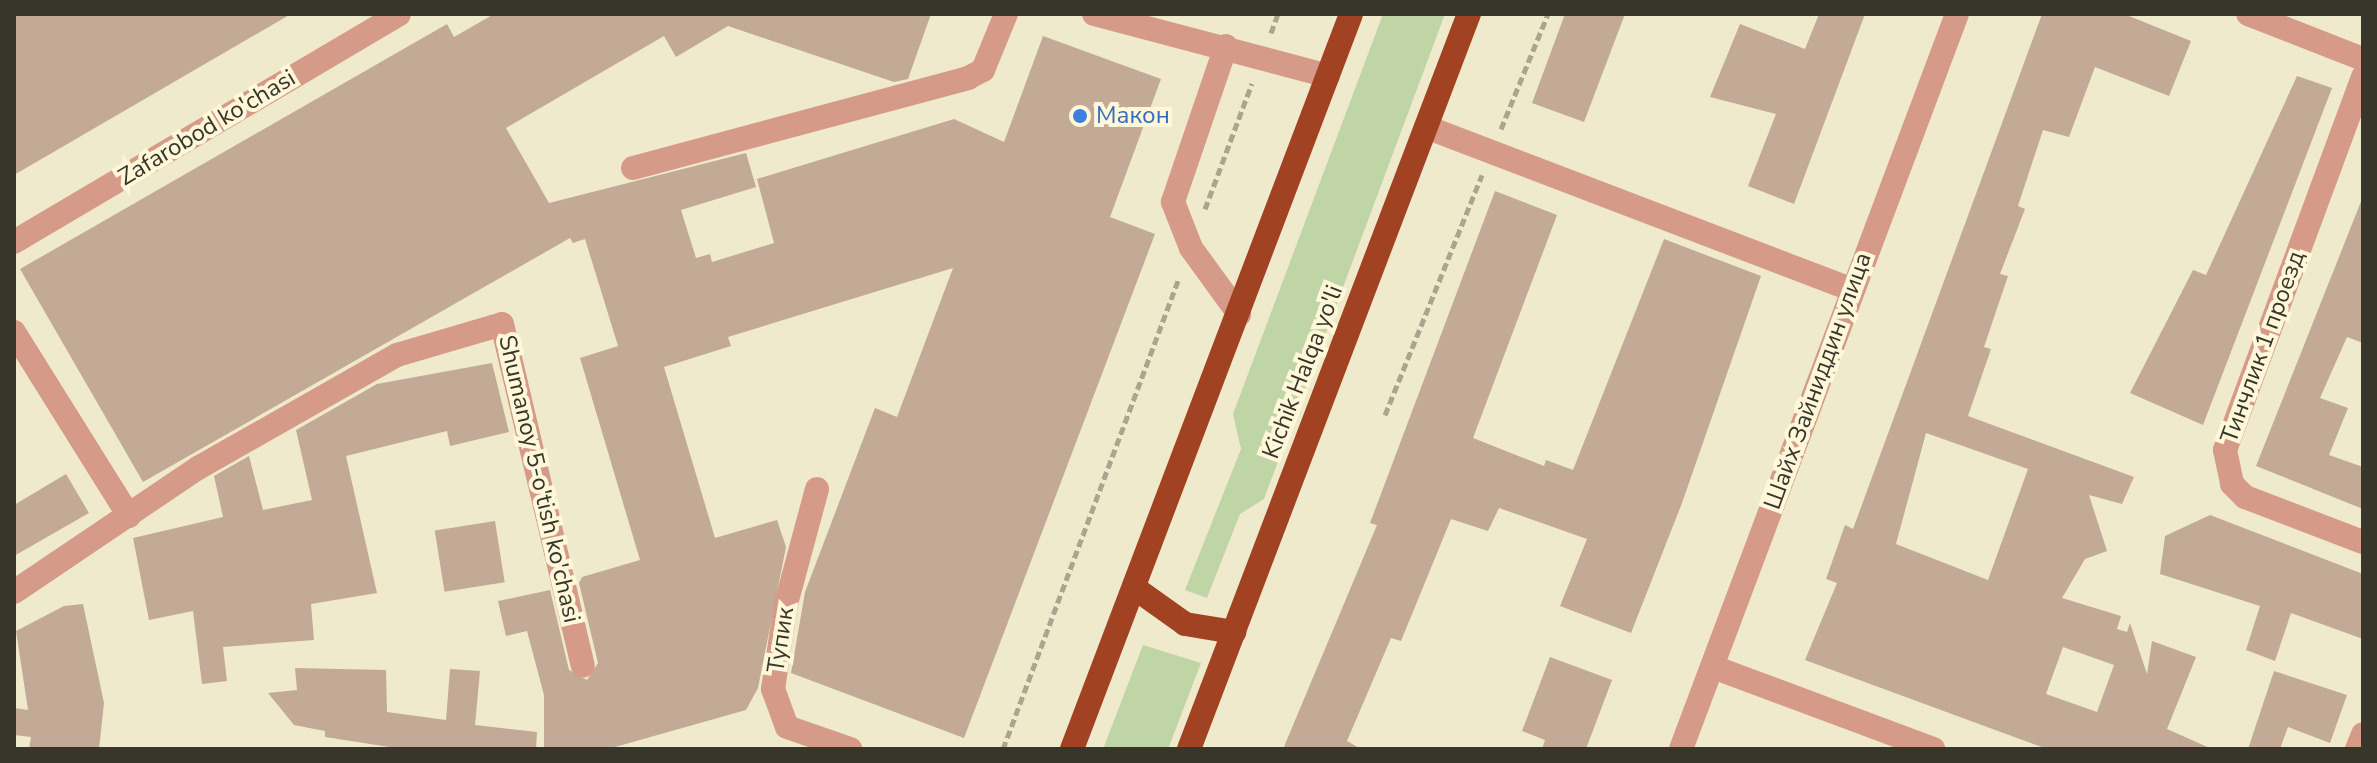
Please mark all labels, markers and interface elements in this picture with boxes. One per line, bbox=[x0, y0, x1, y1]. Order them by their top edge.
street label: Zafarobod ko'chasi bbox=[113, 64, 301, 192]
place label: Макон bbox=[1096, 102, 1170, 130]
marker: Макон bbox=[1071, 107, 1089, 125]
street label: Тинчлик 1 проезд bbox=[2215, 247, 2311, 447]
street label: Шайх Зайниддин улица bbox=[1758, 249, 1878, 513]
street label: Kichik Halqa yo'li bbox=[1257, 281, 1349, 463]
street label: Shumanoy 5-o'tish ko'chasi bbox=[492, 332, 586, 626]
street label: Тупик bbox=[762, 605, 800, 675]

